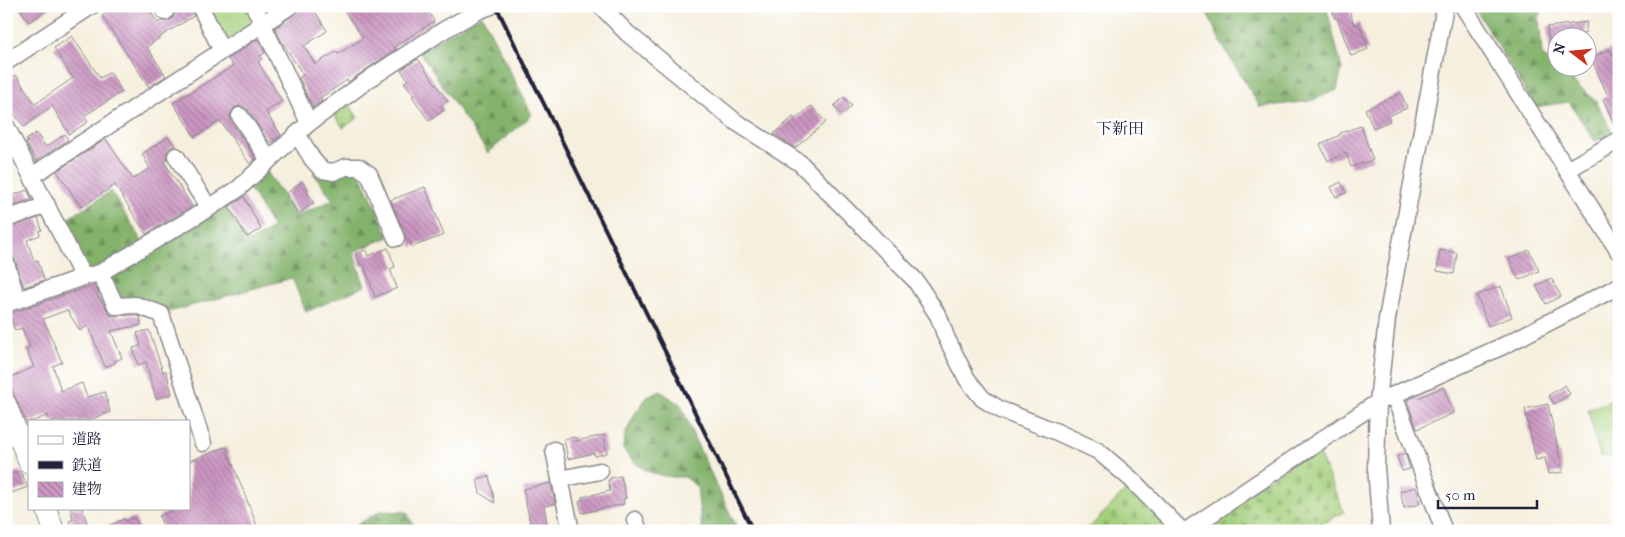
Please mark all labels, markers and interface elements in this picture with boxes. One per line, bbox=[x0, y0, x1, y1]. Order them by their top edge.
north arrow bbox=[1548, 28, 1598, 78]
text: N bbox=[1550, 41, 1570, 56]
district label: 下新田 bbox=[1096, 119, 1144, 138]
legend bbox=[28, 420, 190, 510]
text: 道路 bbox=[72, 430, 102, 448]
text: 鉄道 bbox=[72, 456, 102, 474]
scale bar bbox=[1438, 477, 1536, 509]
text: 建物 bbox=[72, 480, 102, 498]
text: 50 m bbox=[1445, 486, 1476, 504]

